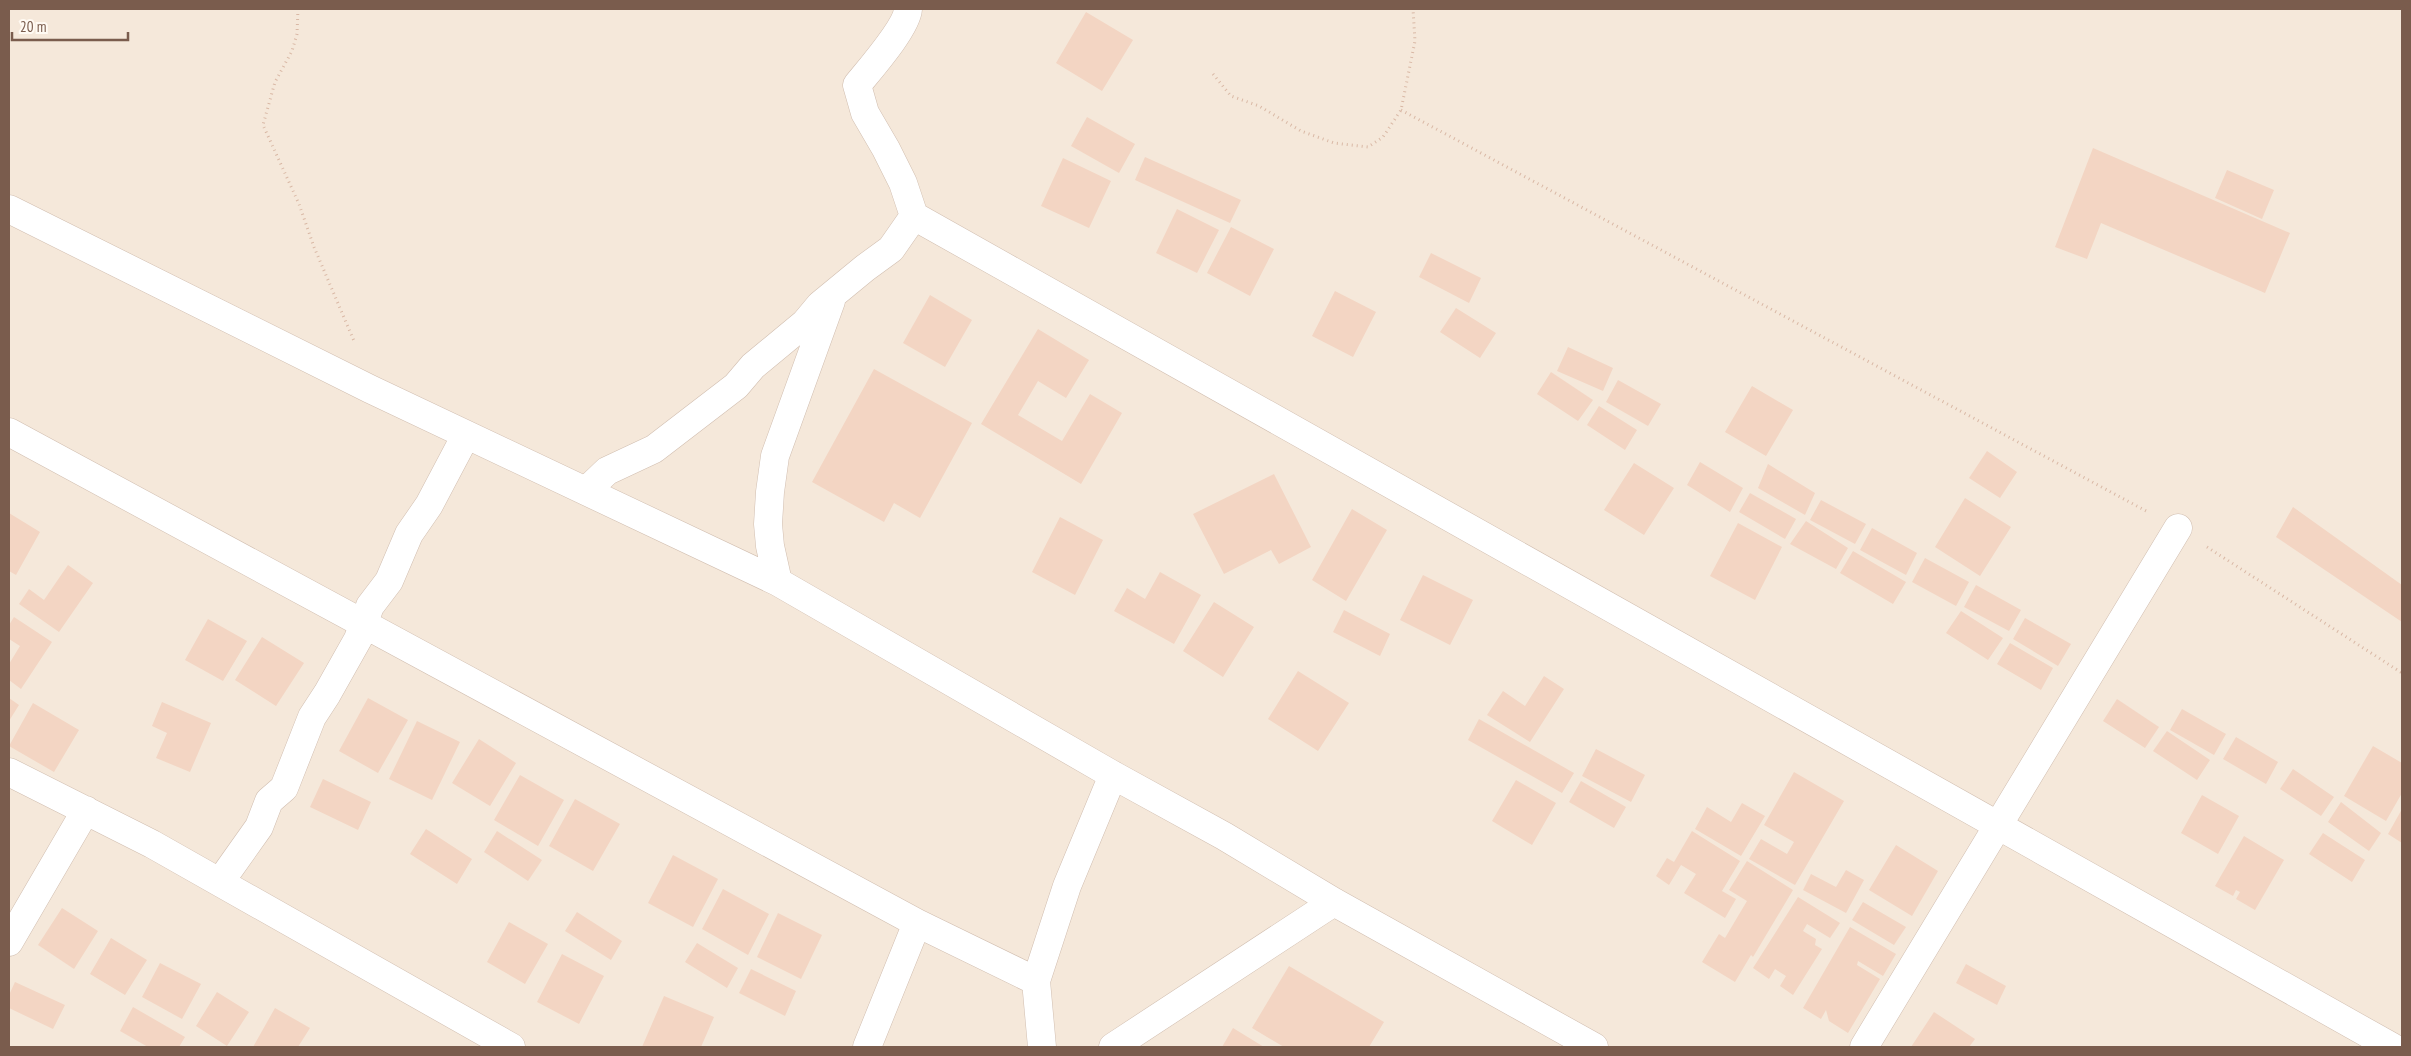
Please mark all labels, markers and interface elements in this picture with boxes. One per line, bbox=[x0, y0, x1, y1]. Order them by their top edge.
scale bar bbox=[12, 10, 129, 42]
text: 20 m bbox=[20, 17, 46, 36]

